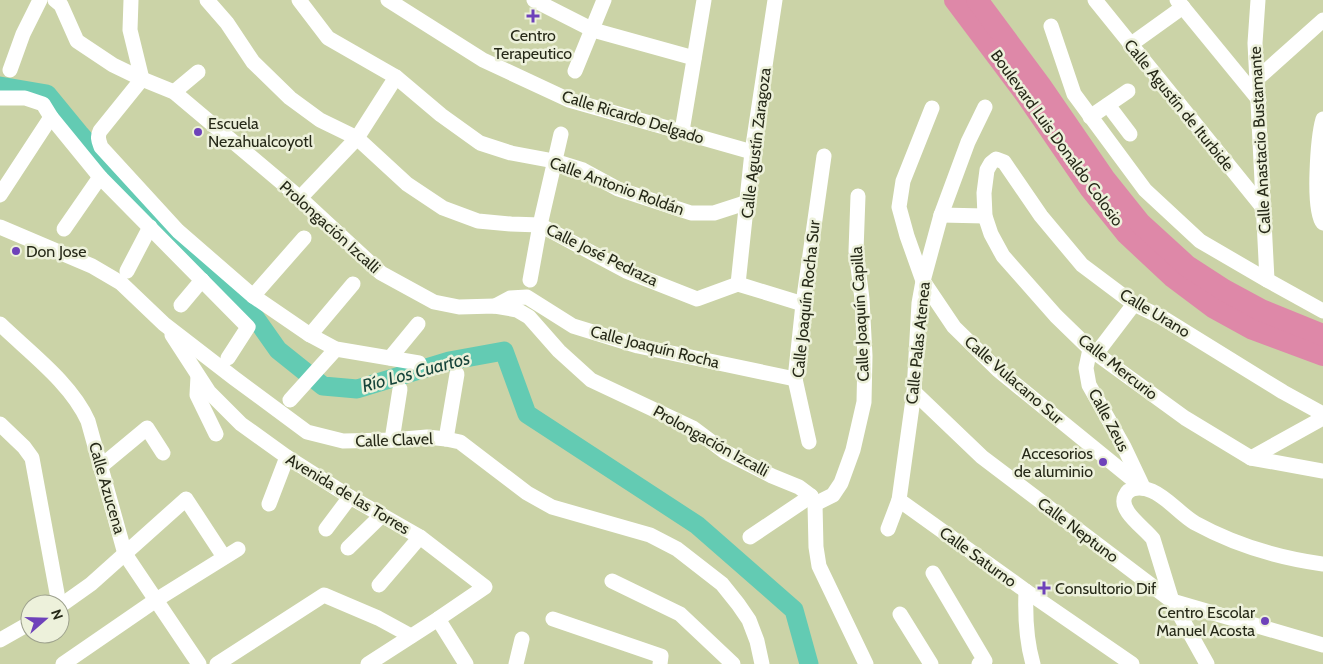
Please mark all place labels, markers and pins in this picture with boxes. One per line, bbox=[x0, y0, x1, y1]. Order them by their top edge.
marker: Centro Terapeutico bbox=[526, 9, 540, 23]
place label: Centro Terapeutico bbox=[494, 26, 572, 63]
place label: Escuela Nezahualcoyotl bbox=[208, 114, 313, 151]
marker: Escuela Nezahualcoyotl bbox=[192, 126, 204, 138]
place label: Don Jose bbox=[26, 242, 86, 261]
marker: Don Jose bbox=[10, 245, 22, 257]
place label: Accesorios de aluminio bbox=[1014, 444, 1093, 481]
marker: Accesorios de aluminio bbox=[1097, 456, 1109, 468]
place label: Consultorio Dif bbox=[1055, 579, 1157, 598]
marker: Consultorio Dif bbox=[1037, 581, 1051, 595]
place label: Centro Escolar Manuel Acosta bbox=[1156, 603, 1256, 640]
marker: Centro Escolar Manuel Acosta bbox=[1259, 615, 1271, 627]

